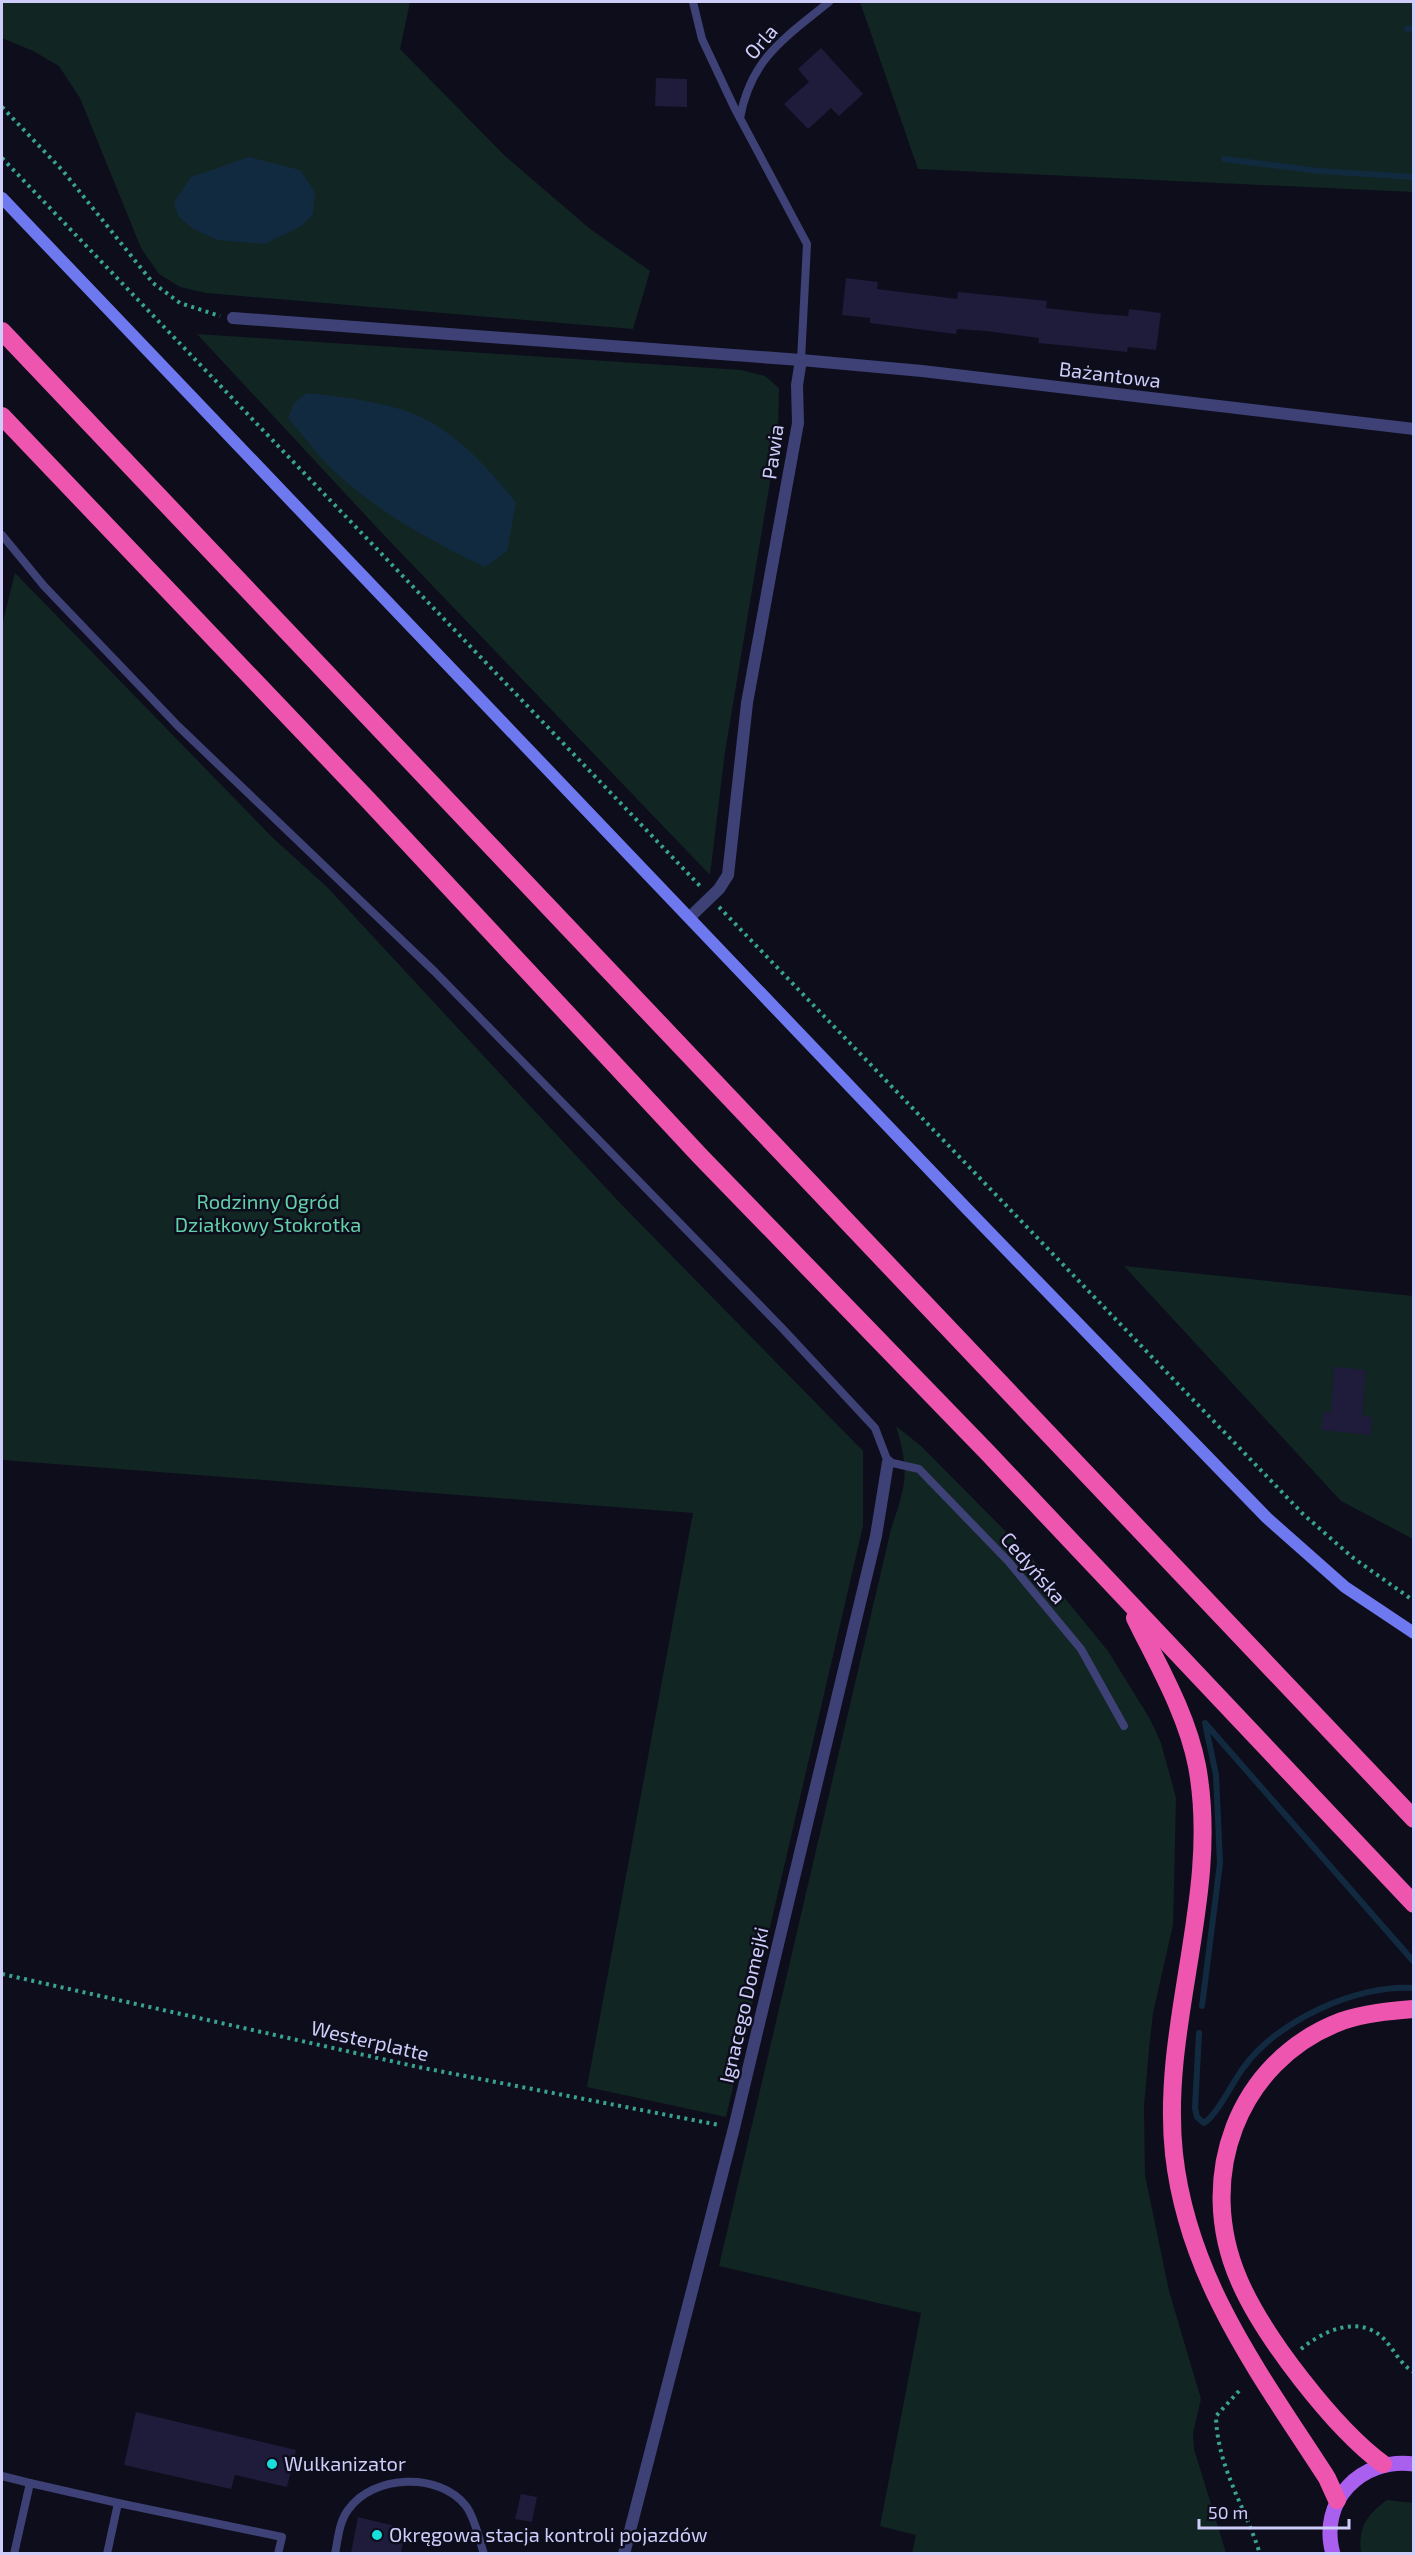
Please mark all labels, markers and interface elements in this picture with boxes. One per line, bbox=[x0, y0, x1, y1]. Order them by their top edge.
street label: Orla bbox=[739, 19, 782, 64]
street label: Bażantowa bbox=[1058, 356, 1162, 392]
street label: Pawia bbox=[756, 423, 788, 481]
park label: Rodzinny Ogród Działkowy Stokrotka bbox=[175, 1189, 361, 1236]
street label: Cedyńska bbox=[996, 1527, 1071, 1608]
street label: Ignacego Domejki bbox=[713, 1924, 773, 2085]
street label: Westerplatte bbox=[309, 2015, 432, 2065]
place label: Wulkanizator bbox=[284, 2451, 406, 2475]
marker: Wulkanizator bbox=[265, 2457, 279, 2471]
scale bar bbox=[1199, 2492, 1349, 2530]
text: 50 m bbox=[1208, 2501, 1248, 2523]
place label: Okręgowa stacja kontroli pojazdów bbox=[389, 2522, 708, 2546]
marker: Okręgowa stacja kontroli pojazdów bbox=[370, 2528, 384, 2542]

